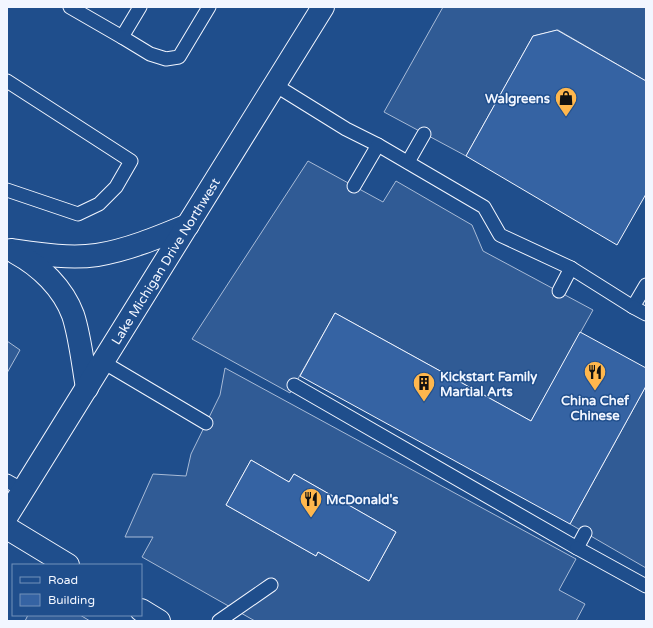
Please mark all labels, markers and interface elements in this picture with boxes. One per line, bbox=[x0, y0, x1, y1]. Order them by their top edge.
shop icon: Walgreens bbox=[553, 85, 579, 118]
place label: Walgreens bbox=[485, 91, 550, 107]
street label: Lake Michigan Drive Northwest bbox=[108, 175, 224, 348]
restaurant icon: China Chef Chinese bbox=[582, 359, 608, 392]
place label: Kickstart Family Martial Arts bbox=[440, 369, 537, 400]
building icon: Kickstart Family Martial Arts bbox=[411, 370, 437, 403]
place label: China Chef Chinese bbox=[561, 393, 630, 424]
restaurant icon: McDonald's bbox=[298, 486, 324, 519]
place label: McDonald's bbox=[326, 492, 399, 508]
legend bbox=[12, 564, 142, 616]
text: Road bbox=[48, 573, 78, 587]
text: Building bbox=[48, 593, 95, 607]

